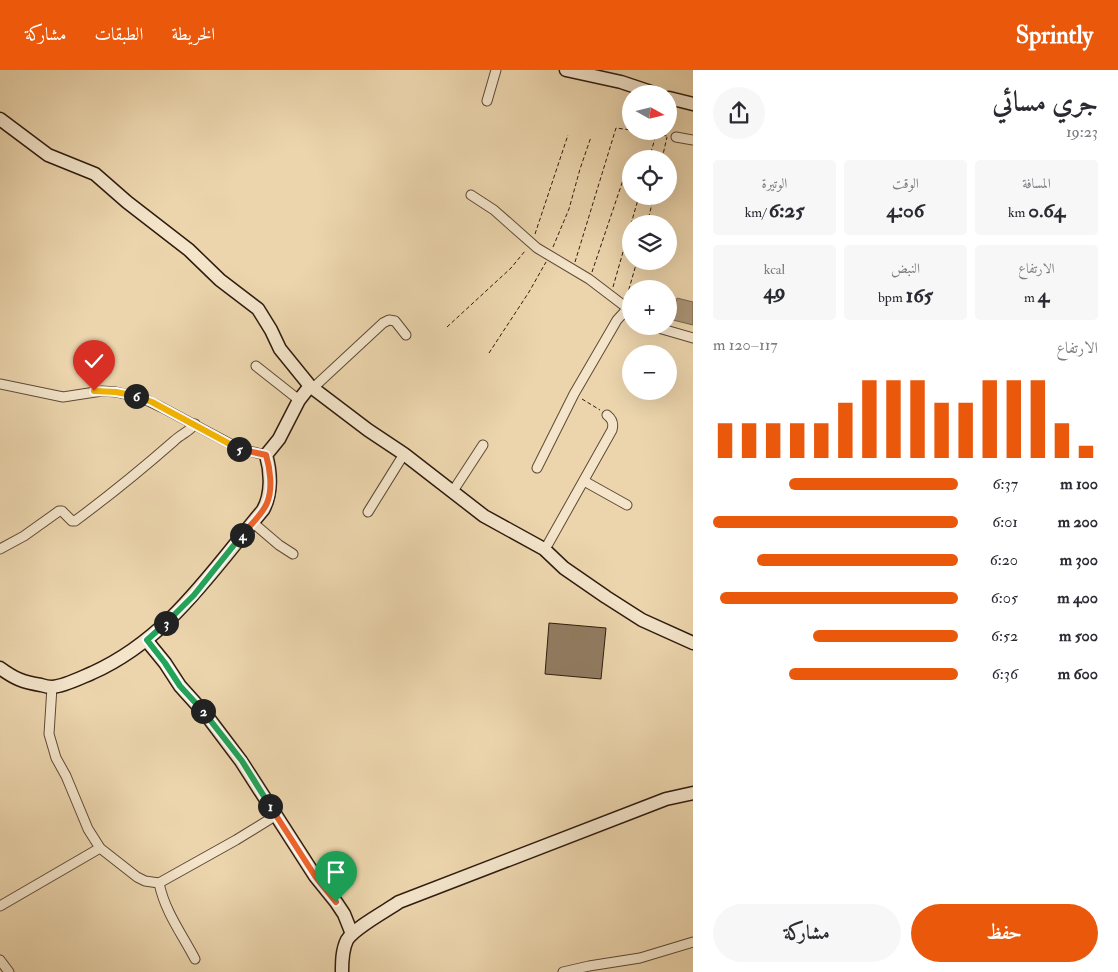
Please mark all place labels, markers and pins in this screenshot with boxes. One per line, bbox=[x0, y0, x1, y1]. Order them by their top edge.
pin bbox=[73, 340, 115, 391]
pin: 6 bbox=[124, 384, 148, 408]
pin: 5 bbox=[226, 436, 252, 462]
pin: 4 bbox=[230, 522, 254, 548]
pin: 3 bbox=[154, 610, 178, 636]
pin: 2 bbox=[190, 698, 216, 724]
pin: 1 bbox=[258, 794, 282, 818]
pin bbox=[315, 851, 357, 902]

